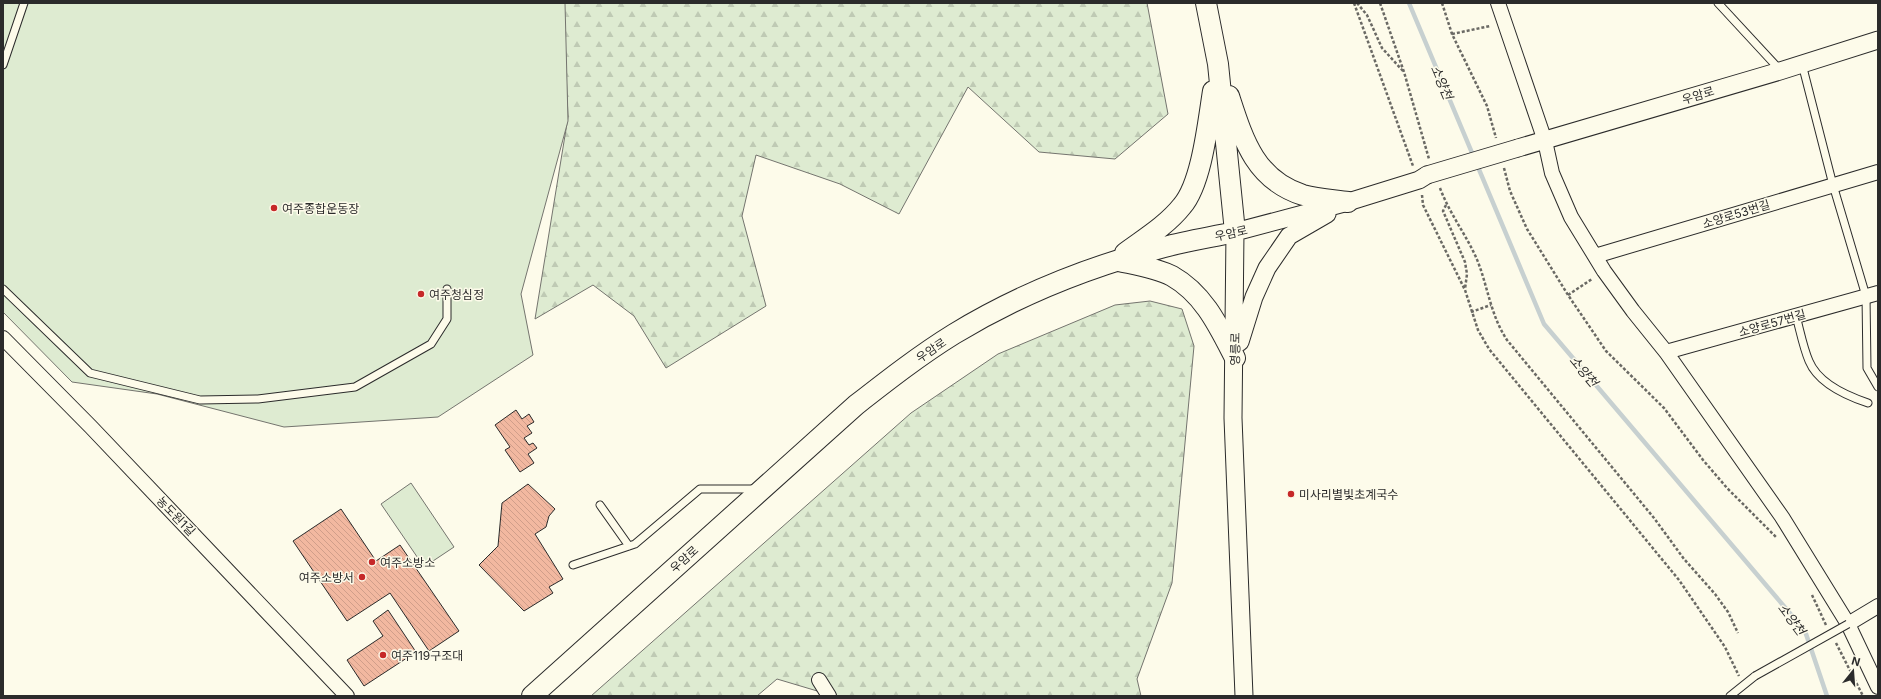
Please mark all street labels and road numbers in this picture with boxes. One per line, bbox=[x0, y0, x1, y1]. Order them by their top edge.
street label: 우암로 bbox=[1680, 83, 1716, 107]
street label: 소양로53번길 bbox=[1700, 197, 1772, 231]
street label: 우암로 bbox=[1213, 222, 1249, 244]
street label: 소양로57번길 bbox=[1737, 306, 1807, 340]
street label: 영릉로 bbox=[1227, 332, 1243, 366]
street label: 우암로 bbox=[913, 335, 949, 365]
street label: 농도원1길 bbox=[154, 493, 198, 539]
street label: 우암로 bbox=[667, 542, 701, 576]

